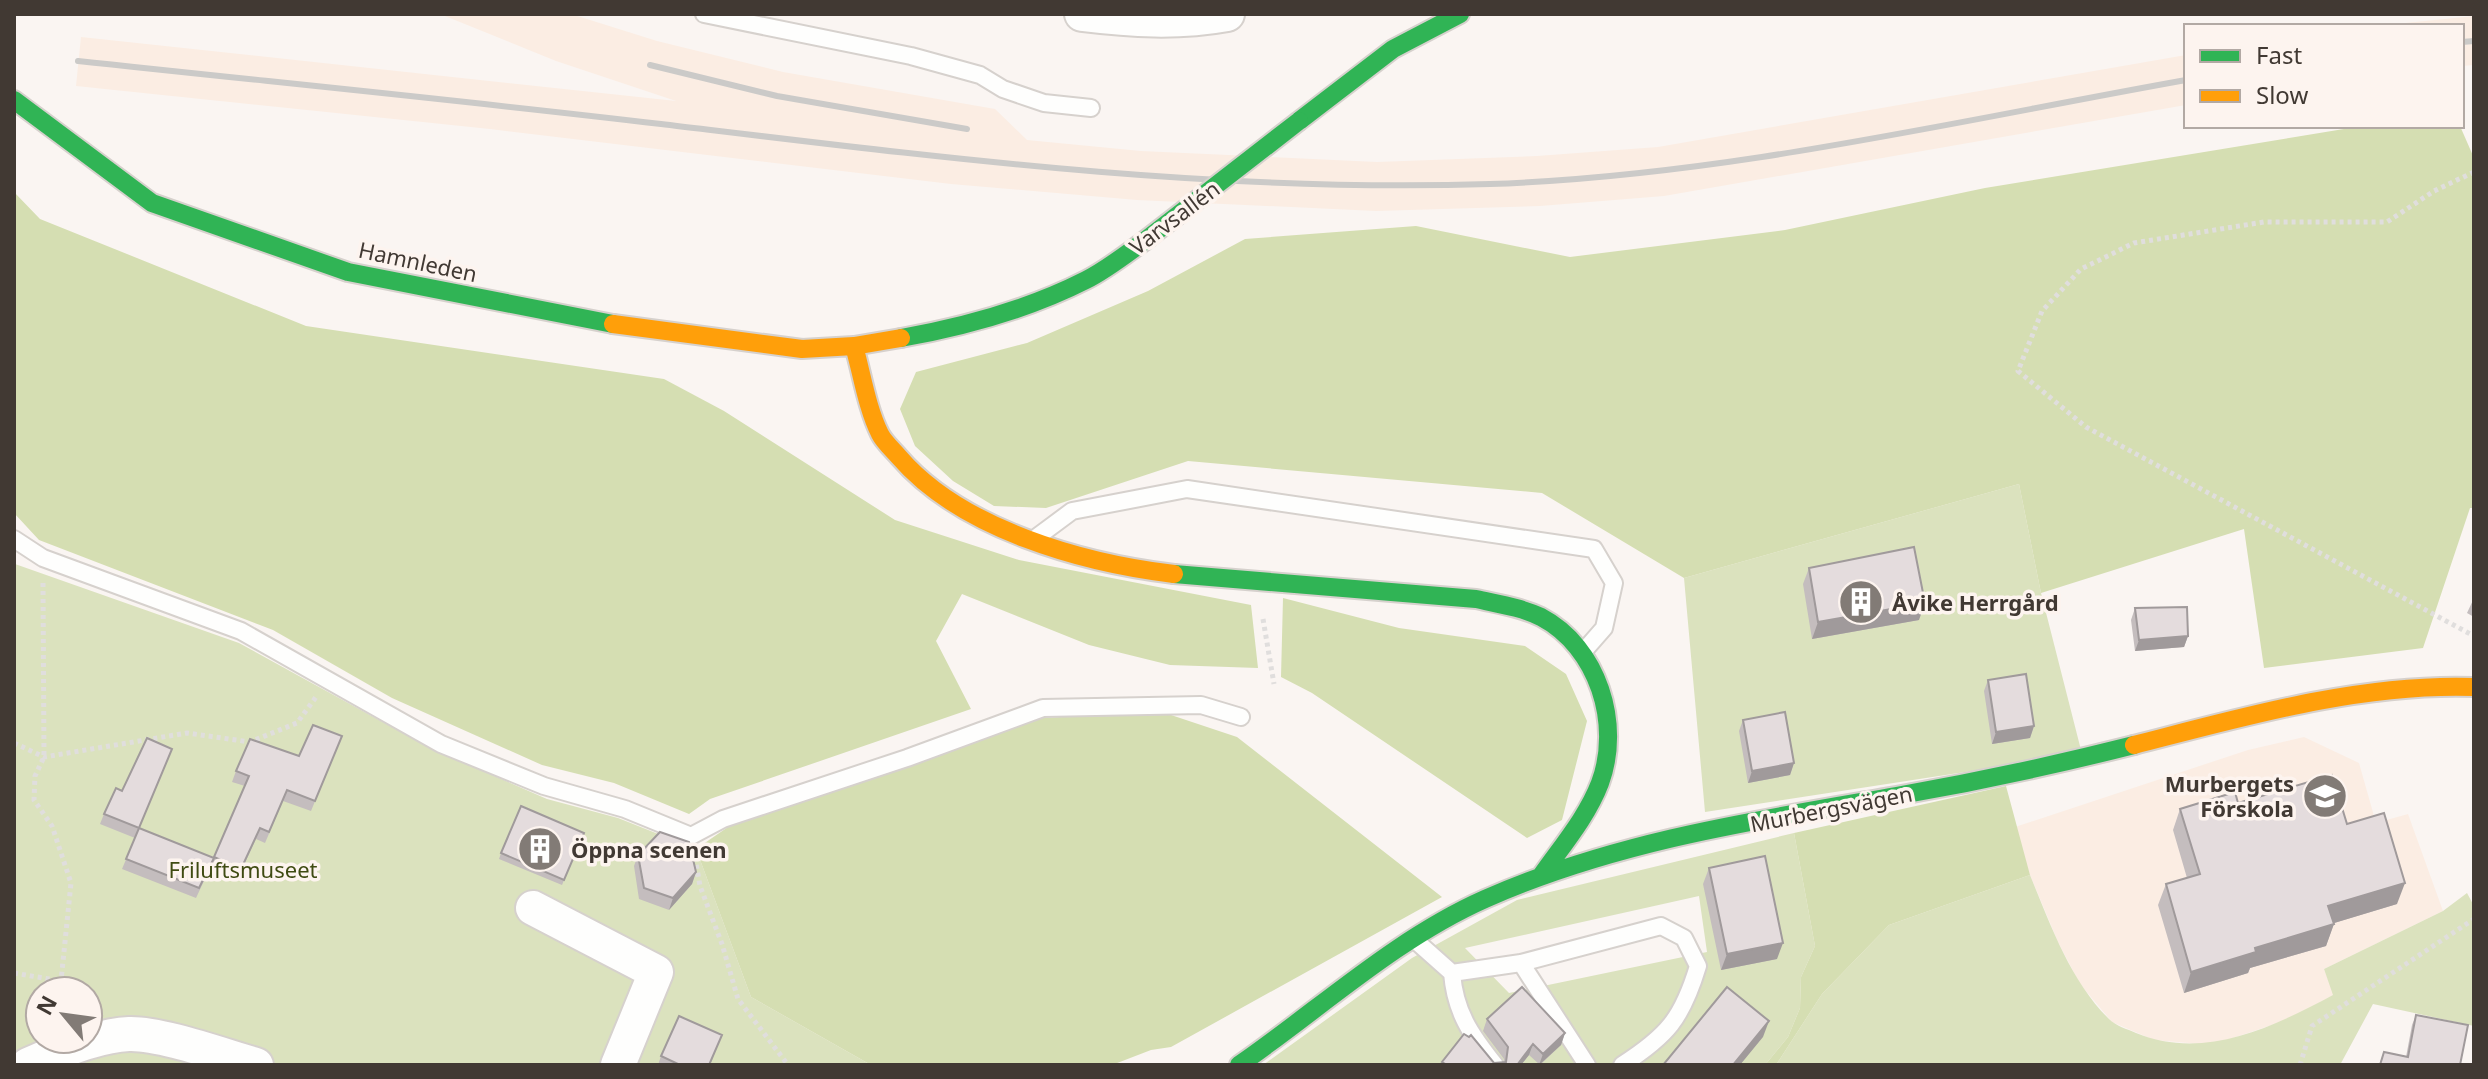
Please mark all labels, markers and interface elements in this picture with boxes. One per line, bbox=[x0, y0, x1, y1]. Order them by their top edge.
legend bbox=[2184, 24, 2464, 128]
text: Fast bbox=[2256, 38, 2302, 71]
text: Slow bbox=[2256, 78, 2308, 111]
street label: Varvsallén bbox=[1123, 173, 1225, 261]
street label: Hamnleden bbox=[356, 234, 480, 288]
building icon: Åvike Herrgård bbox=[1837, 578, 1885, 626]
place label: Åvike Herrgård bbox=[1892, 587, 2059, 617]
place label: Murbergets Förskola bbox=[2165, 768, 2294, 823]
school or university icon: Murbergets Förskola bbox=[2301, 772, 2349, 820]
street label: Murbergsvägen bbox=[1747, 778, 1915, 838]
building icon: Öppna scenen bbox=[516, 825, 564, 873]
place label: Öppna scenen bbox=[571, 834, 727, 864]
park label: Friluftsmuseet bbox=[169, 854, 318, 884]
north arrow bbox=[24, 975, 104, 1055]
text: N bbox=[28, 990, 63, 1020]

